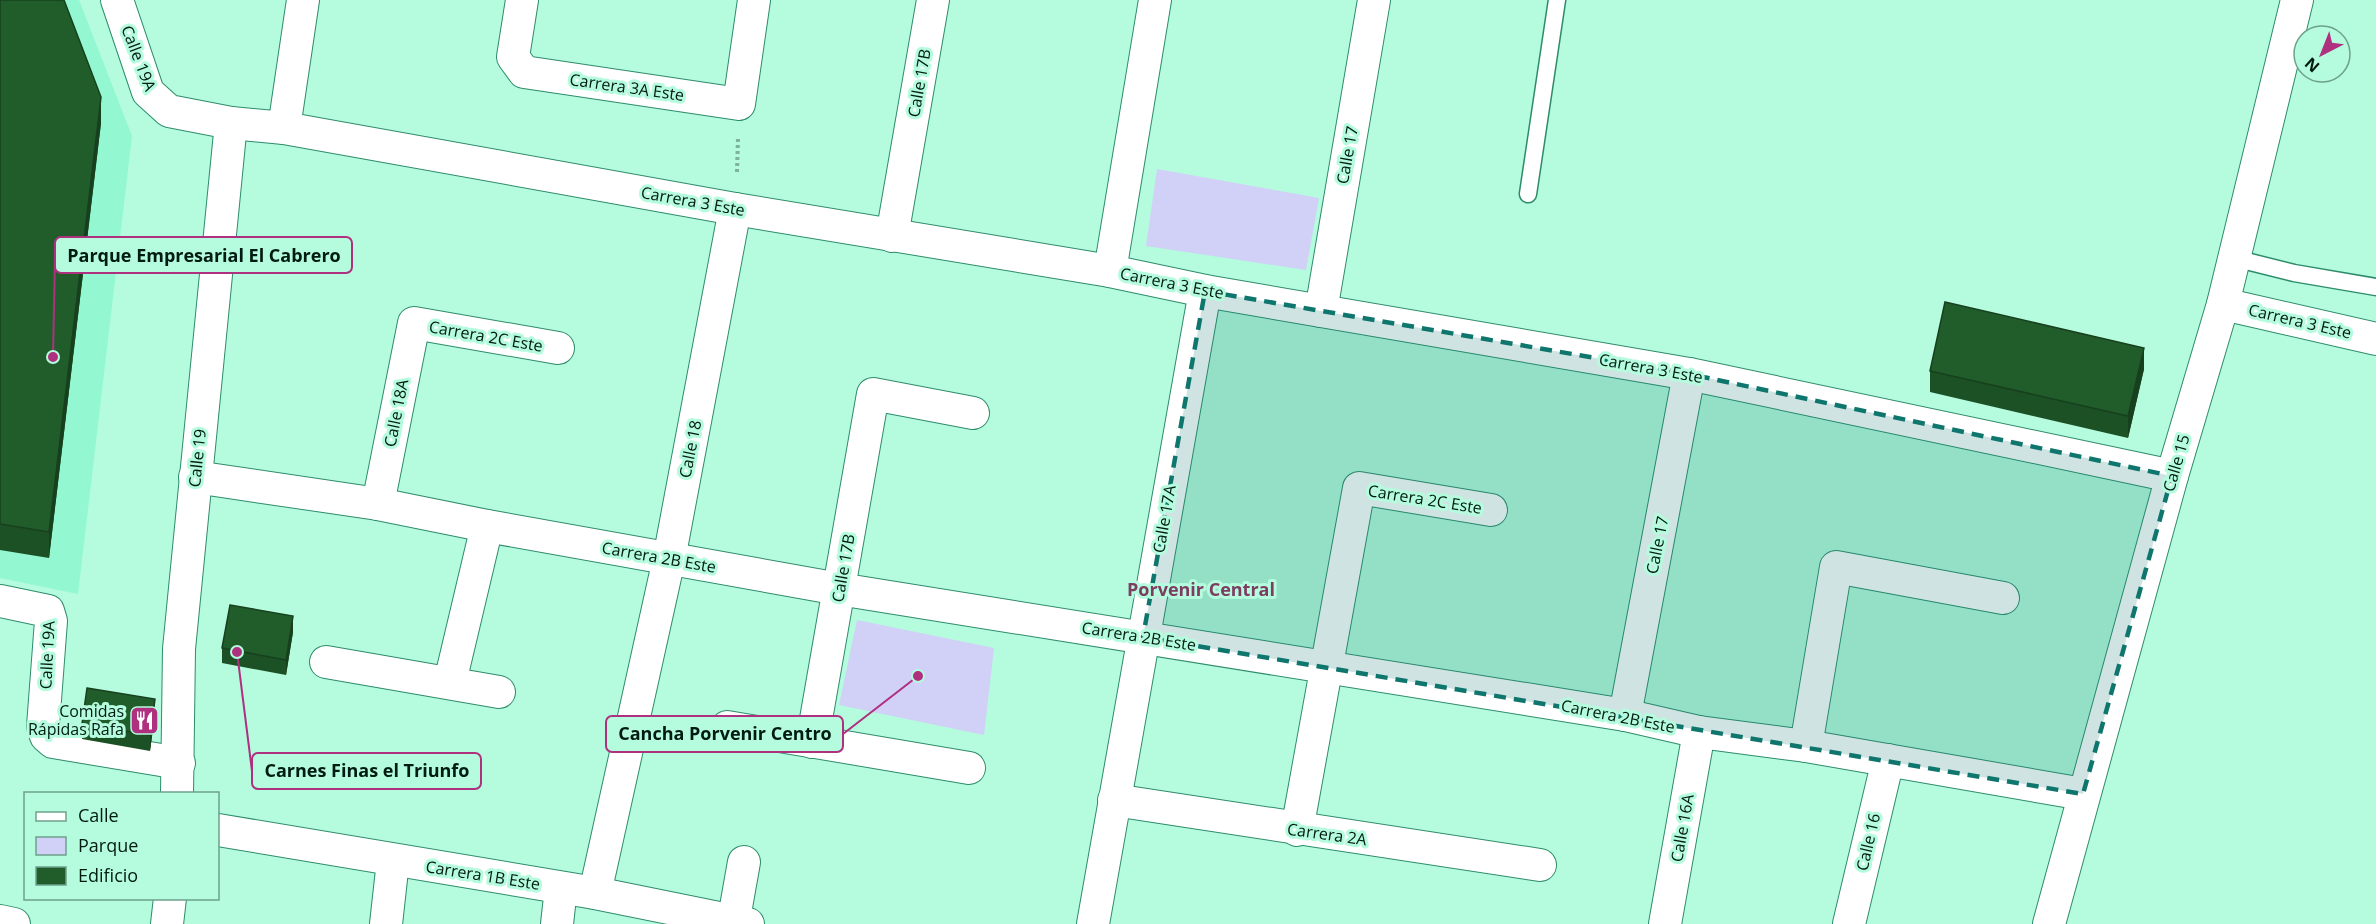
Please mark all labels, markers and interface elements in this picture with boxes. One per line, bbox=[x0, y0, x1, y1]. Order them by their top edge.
street label: Calle 19A bbox=[116, 22, 162, 95]
north arrow bbox=[2292, 24, 2352, 84]
street label: Calle 17B bbox=[902, 47, 936, 119]
text: N bbox=[2300, 53, 2324, 78]
street label: Carrera 3A Este bbox=[568, 68, 686, 106]
street label: Calle 17 bbox=[1331, 124, 1363, 186]
street label: Carrera 3 Este bbox=[639, 181, 747, 221]
callout: Parque Empresarial El Cabrero bbox=[55, 237, 352, 273]
text: Parque Empresarial El Cabrero bbox=[67, 243, 341, 267]
street label: Carrera 3 Este bbox=[1118, 262, 1226, 304]
street label: Carrera 3 Este bbox=[2246, 298, 2354, 344]
street label: Carrera 2C Este bbox=[427, 315, 545, 357]
street label: Carrera 3 Este bbox=[1597, 348, 1705, 388]
street label: Calle 18A bbox=[379, 376, 414, 449]
street label: Calle 18 bbox=[674, 418, 706, 480]
street label: Calle 19 bbox=[183, 428, 211, 488]
street label: Calle 15 bbox=[2157, 432, 2195, 494]
street label: Carrera 2C Este bbox=[1366, 479, 1484, 519]
street label: Calle 17A bbox=[1147, 482, 1181, 555]
street label: Calle 17 bbox=[1641, 514, 1673, 576]
street label: Calle 17B bbox=[826, 532, 860, 604]
street label: Carrera 2B Este bbox=[600, 536, 718, 578]
district label: Porvenir Central bbox=[1127, 577, 1275, 601]
street label: Carrera 2B Este bbox=[1080, 616, 1198, 656]
street label: Calle 19A bbox=[34, 619, 60, 690]
street label: Carrera 2B Este bbox=[1559, 694, 1677, 738]
place label: Comidas Rápidas Rafa bbox=[28, 700, 124, 740]
restaurant icon: Comidas Rápidas Rafa bbox=[129, 704, 161, 736]
callout: Cancha Porvenir Centro bbox=[606, 716, 843, 752]
text: Cancha Porvenir Centro bbox=[618, 721, 832, 745]
callout: Carnes Finas el Triunfo bbox=[252, 753, 481, 789]
text: Carnes Finas el Triunfo bbox=[265, 758, 469, 782]
street label: Calle 16A bbox=[1665, 791, 1699, 864]
legend bbox=[24, 792, 219, 900]
text: Calle bbox=[78, 803, 119, 827]
street label: Calle 16 bbox=[1851, 811, 1885, 873]
street label: Carrera 2A bbox=[1286, 818, 1369, 851]
text: Parque bbox=[78, 833, 138, 857]
street label: Carrera 1B Este bbox=[424, 855, 542, 895]
text: Edificio bbox=[78, 863, 138, 887]

